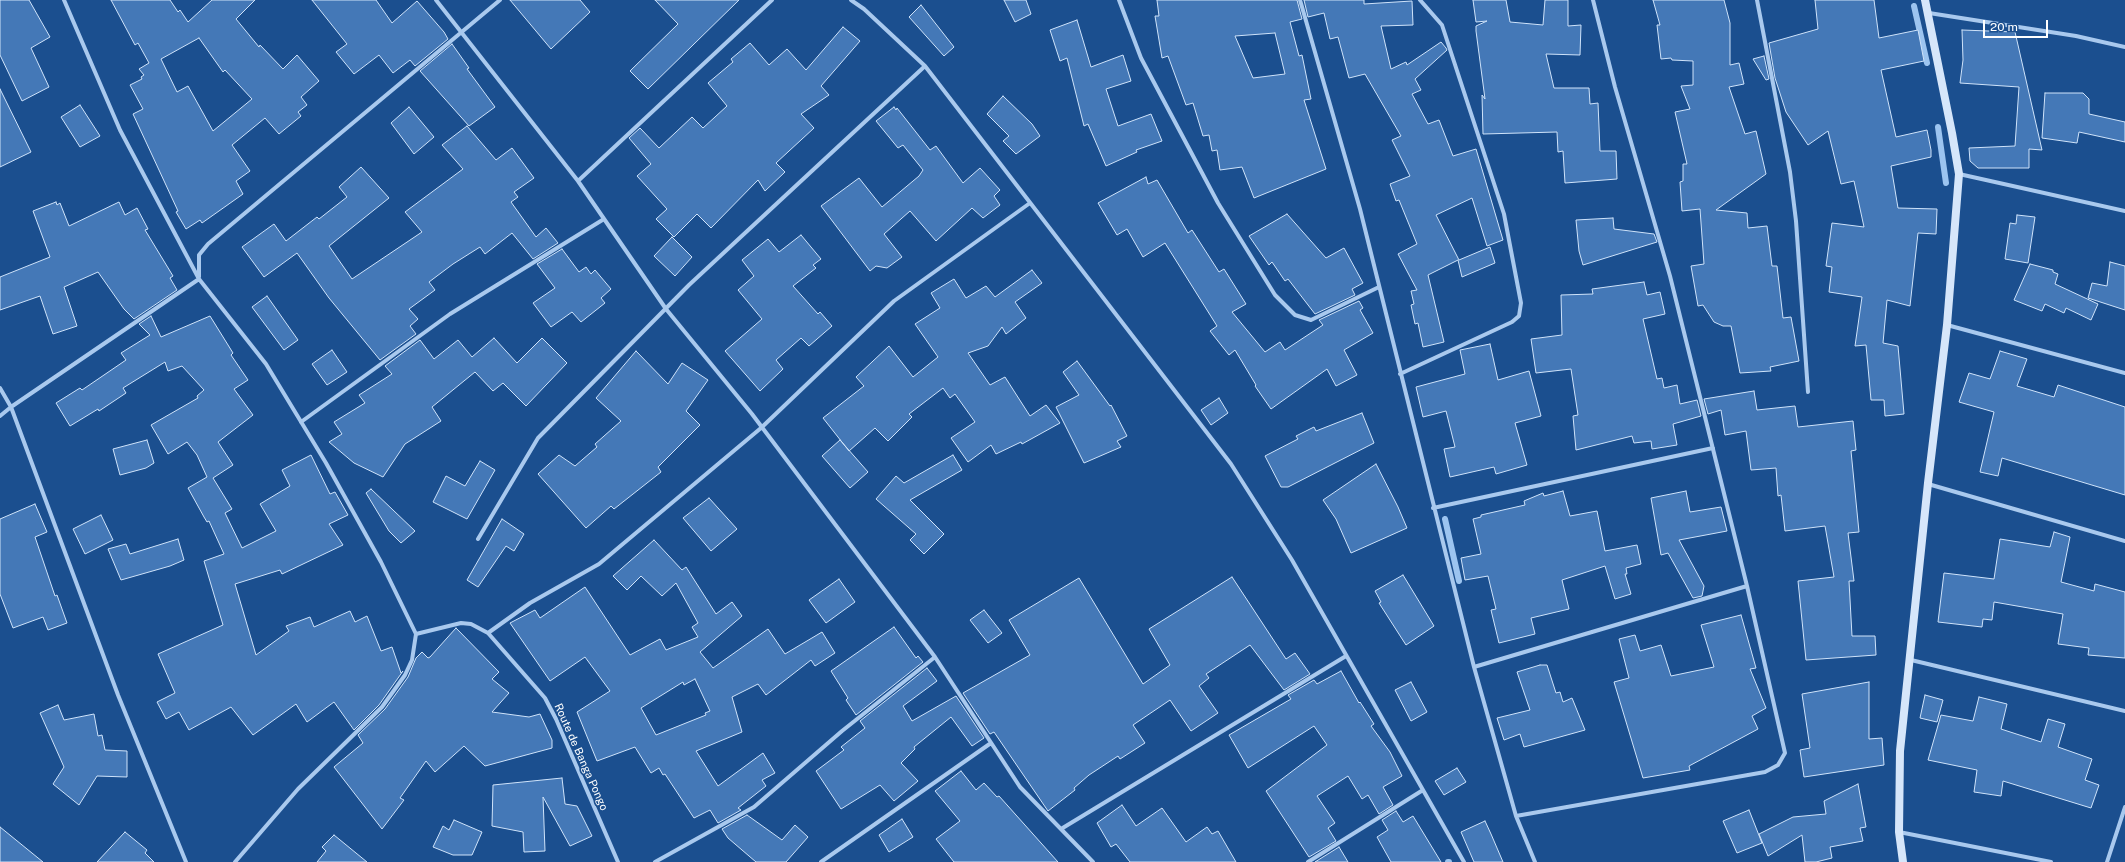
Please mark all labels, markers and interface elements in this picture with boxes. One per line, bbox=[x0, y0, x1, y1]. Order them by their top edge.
scale bar bbox=[1985, 12, 2050, 38]
text: 20 m bbox=[1990, 20, 2018, 34]
street label: Route de Banga Pongo bbox=[551, 701, 611, 813]

